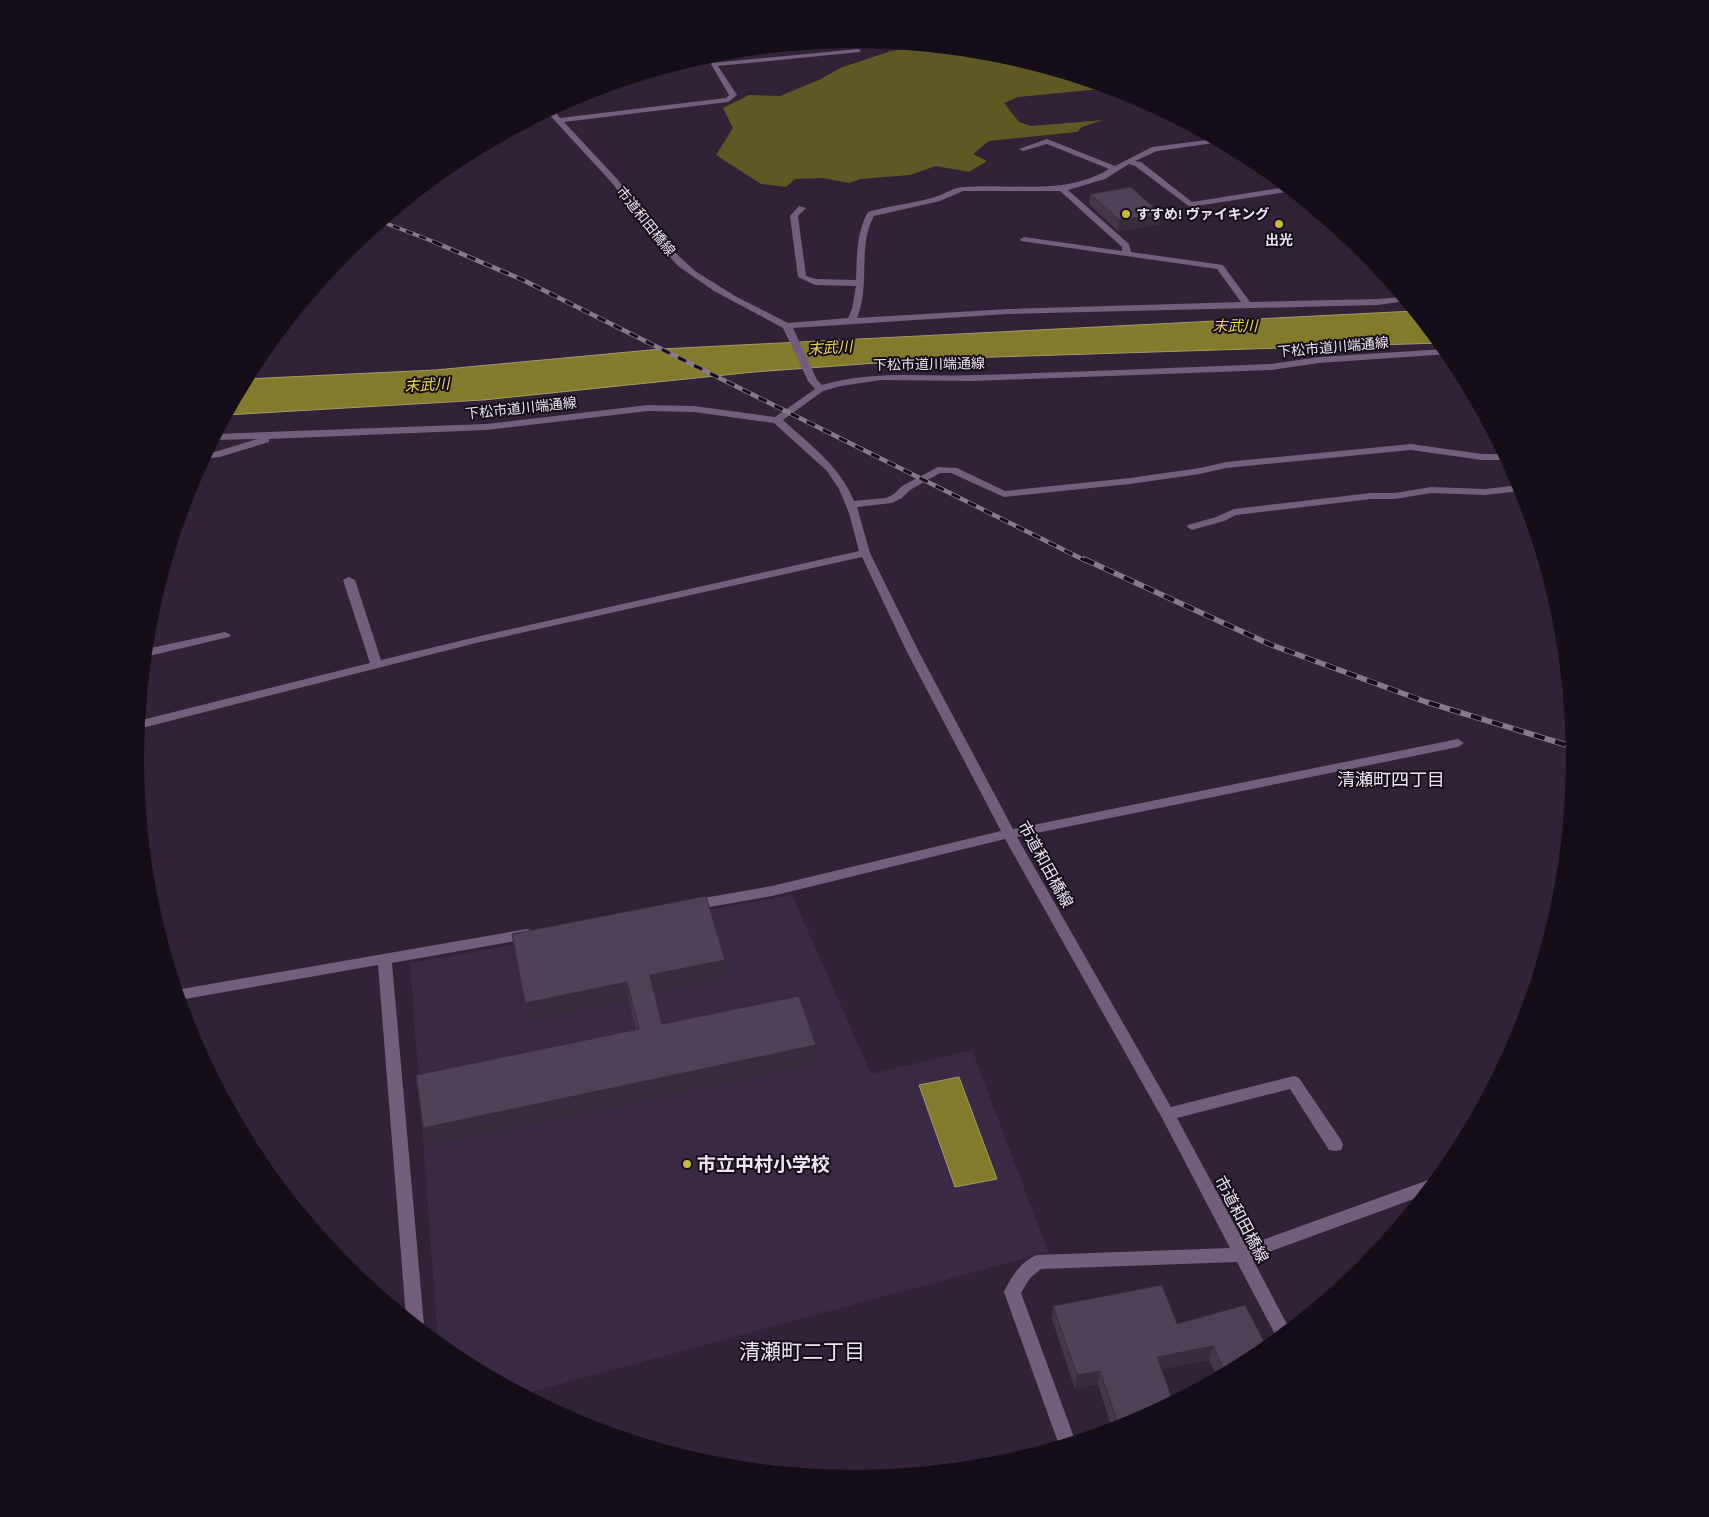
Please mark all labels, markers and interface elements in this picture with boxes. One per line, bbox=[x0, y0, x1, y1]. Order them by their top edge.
street label: 市道和田橋線 bbox=[613, 183, 679, 259]
place label: すすめ! ヴァイキング bbox=[1136, 206, 1269, 223]
marker: すすめ! ヴァイキング bbox=[1120, 208, 1132, 220]
marker: 出光 bbox=[1273, 218, 1285, 230]
place label: 出光 bbox=[1265, 232, 1293, 249]
water label: 末武川 bbox=[1212, 317, 1259, 335]
street label: 下松市道川端通線 bbox=[1277, 334, 1390, 361]
water label: 末武川 bbox=[807, 337, 855, 359]
street label: 下松市道川端通線 bbox=[873, 355, 985, 374]
water label: 末武川 bbox=[404, 375, 452, 395]
street label: 下松市道川端通線 bbox=[464, 394, 578, 423]
district label: 清瀬町四丁目 bbox=[1337, 769, 1445, 791]
street label: 市道和田橋線 bbox=[1014, 818, 1077, 911]
place label: 市立中村小学校 bbox=[697, 1154, 830, 1176]
marker: 市立中村小学校 bbox=[681, 1158, 693, 1170]
street label: 市道和田橋線 bbox=[1211, 1172, 1272, 1266]
district label: 清瀬町二丁目 bbox=[739, 1340, 865, 1364]

